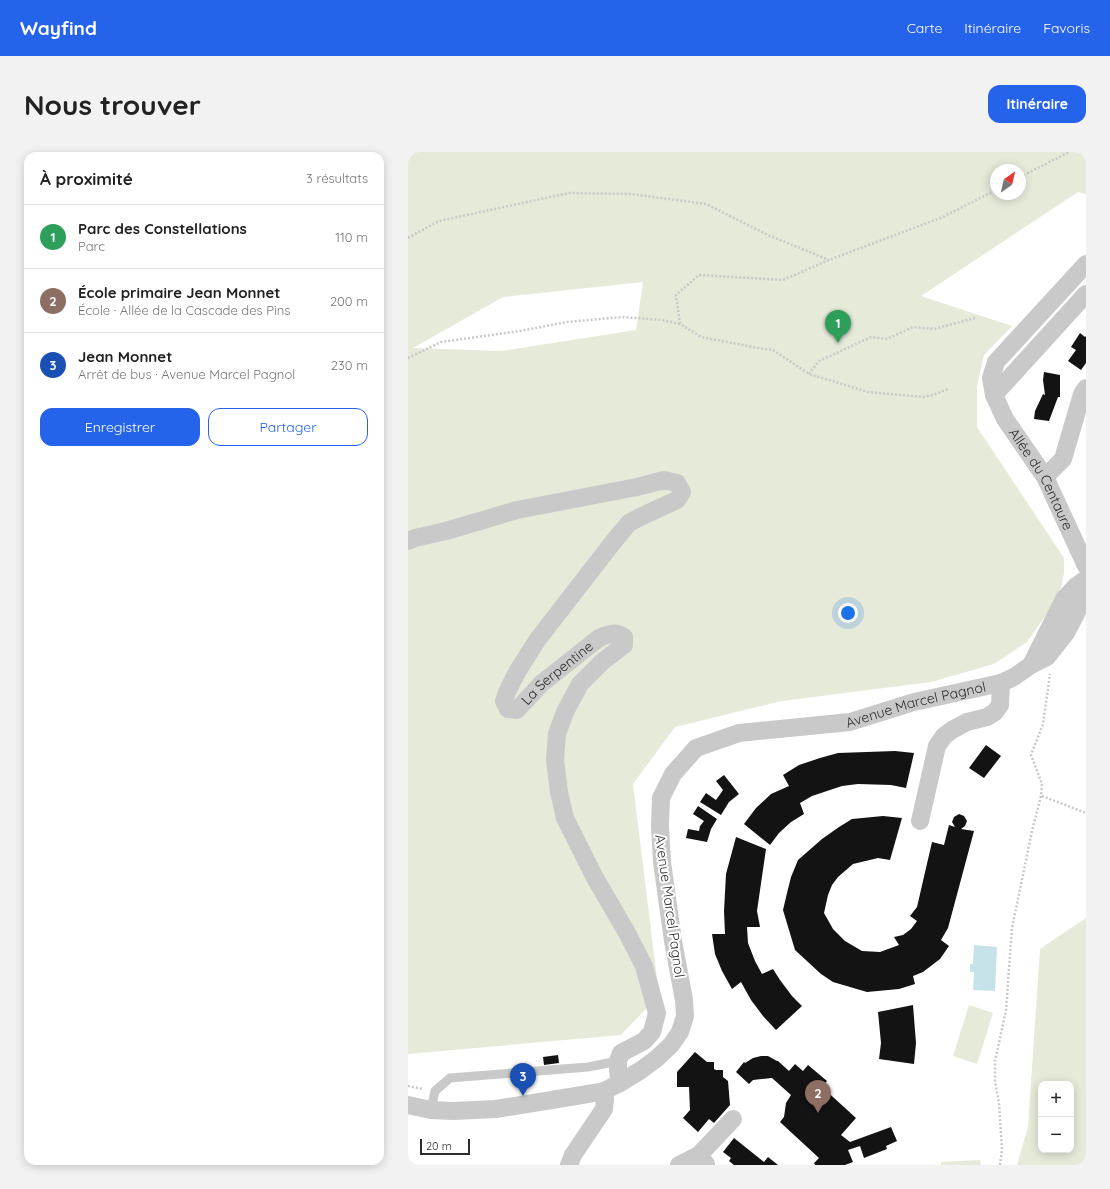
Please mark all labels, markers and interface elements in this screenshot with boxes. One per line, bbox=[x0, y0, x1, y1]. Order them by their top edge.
text: Wayfind bbox=[20, 16, 97, 40]
text: Carte bbox=[907, 19, 942, 37]
text: Itinéraire bbox=[964, 19, 1021, 37]
text: Favoris bbox=[1043, 19, 1090, 37]
button: Itinéraire bbox=[988, 85, 1086, 123]
text: Nous trouver bbox=[24, 87, 201, 122]
north arrow bbox=[990, 164, 1026, 200]
text: À proximité bbox=[40, 168, 133, 189]
text: 3 résultats bbox=[306, 170, 368, 186]
text: Parc des Constellations bbox=[78, 219, 247, 238]
text: 1 bbox=[50, 229, 56, 245]
text: 110 m bbox=[335, 229, 368, 245]
text: Parc bbox=[78, 238, 105, 254]
text: École primaire Jean Monnet bbox=[78, 283, 280, 302]
text: 2 bbox=[49, 293, 57, 309]
text: 200 m bbox=[330, 293, 368, 309]
text: École · Allée de la Cascade des Pins bbox=[78, 302, 290, 318]
pin: 1 bbox=[825, 310, 851, 343]
text: Jean Monnet bbox=[78, 347, 172, 366]
text: 3 bbox=[50, 357, 56, 373]
text: 230 m bbox=[331, 357, 368, 373]
text: Arrêt de bus · Avenue Marcel Pagnol bbox=[78, 366, 295, 382]
button: Enregistrer bbox=[40, 408, 200, 446]
button: Partager bbox=[208, 408, 368, 446]
street label: Allée du Centaure bbox=[1005, 425, 1077, 533]
your location bbox=[838, 603, 858, 623]
street label: La Serpentine bbox=[517, 637, 597, 709]
street label: Avenue Marcel Pagnol bbox=[843, 678, 988, 732]
street label: Avenue Marcel Pagnol bbox=[651, 833, 689, 979]
pin: 3 bbox=[510, 1063, 536, 1096]
pin: 2 bbox=[805, 1080, 831, 1113]
map controls bbox=[1038, 1081, 1074, 1153]
button: + bbox=[1038, 1081, 1074, 1117]
button: − bbox=[1038, 1117, 1074, 1153]
scale bar bbox=[420, 1137, 470, 1156]
text: 20 m bbox=[426, 1139, 452, 1153]

